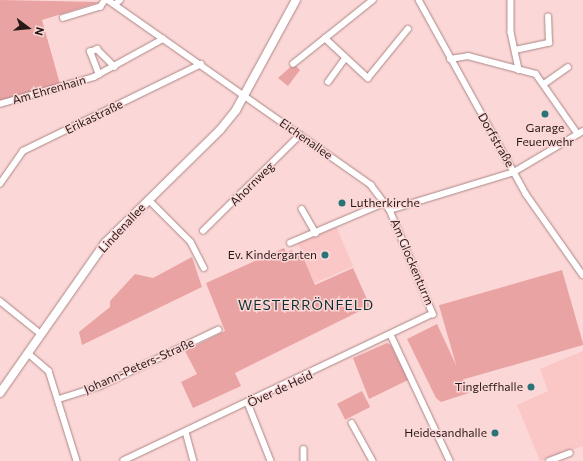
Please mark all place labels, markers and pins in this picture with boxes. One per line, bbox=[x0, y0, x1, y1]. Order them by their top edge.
marker: Garage Feuerwehr bbox=[540, 109, 550, 119]
place label: Garage Feuerwehr bbox=[516, 121, 574, 149]
place label: Lutherkirche bbox=[350, 196, 420, 210]
marker: Lutherkirche bbox=[337, 198, 347, 208]
place label: Ev. Kindergarten bbox=[228, 248, 317, 262]
marker: Ev. Kindergarten bbox=[320, 250, 330, 260]
place label: Tingleffhalle bbox=[455, 380, 523, 394]
marker: Tingleffhalle bbox=[526, 382, 536, 392]
place label: Heidesandhalle bbox=[404, 426, 487, 440]
marker: Heidesandhalle bbox=[490, 428, 500, 438]

